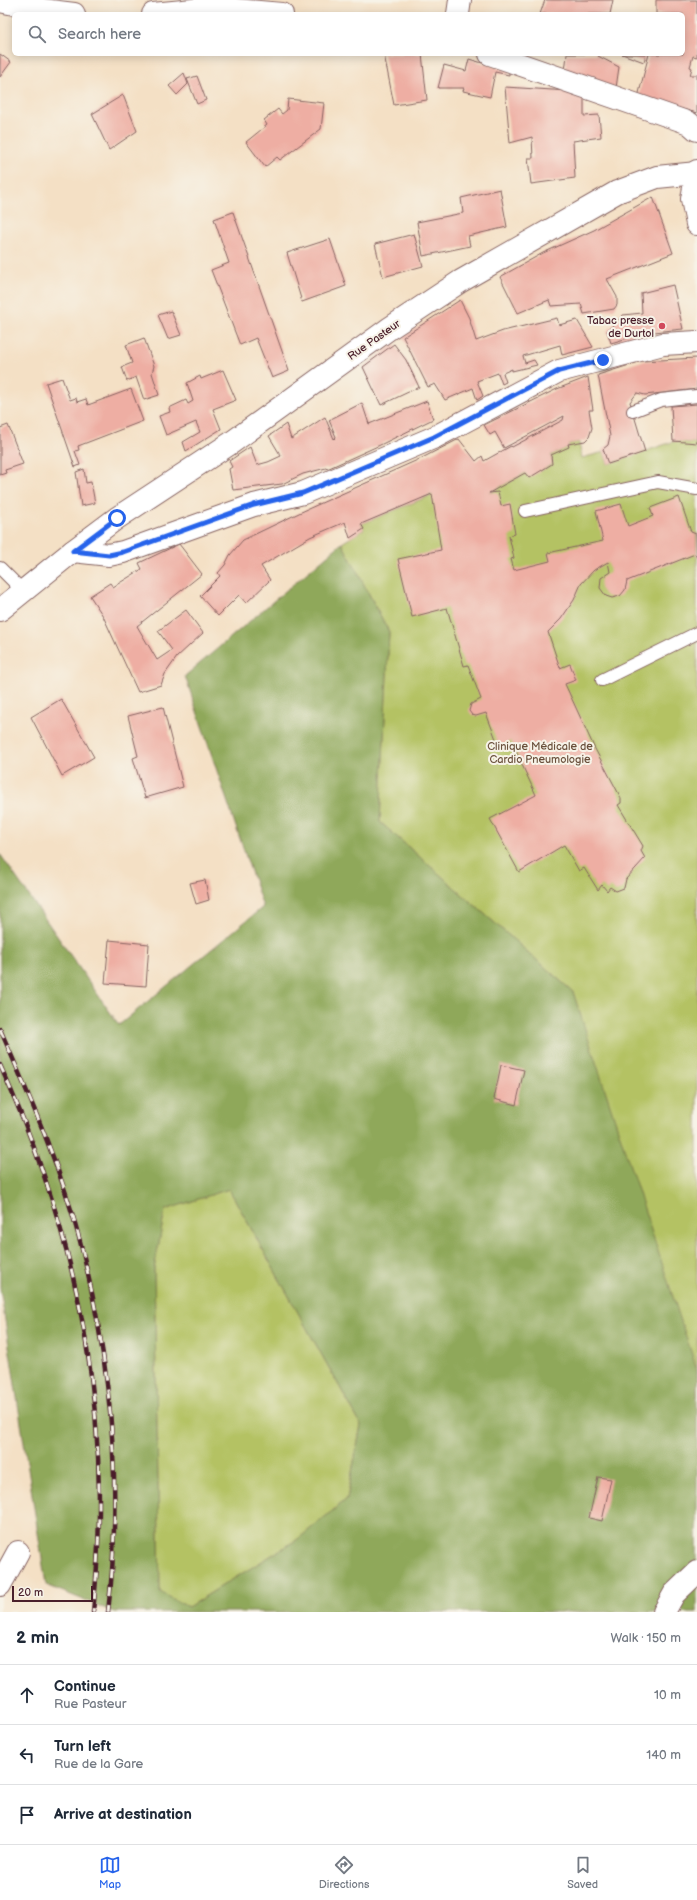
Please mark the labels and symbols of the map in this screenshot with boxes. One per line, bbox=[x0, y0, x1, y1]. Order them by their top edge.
place label: Tabac presse de Durtol bbox=[587, 314, 654, 340]
street label: Rue Pasteur bbox=[345, 317, 404, 363]
marker: Tabac presse de Durtol bbox=[657, 321, 667, 331]
route end bbox=[594, 351, 612, 369]
route start bbox=[108, 509, 126, 527]
park label: Clinique Médicale de Cardio Pneumologie bbox=[487, 740, 593, 766]
scale bar bbox=[12, 1584, 93, 1603]

